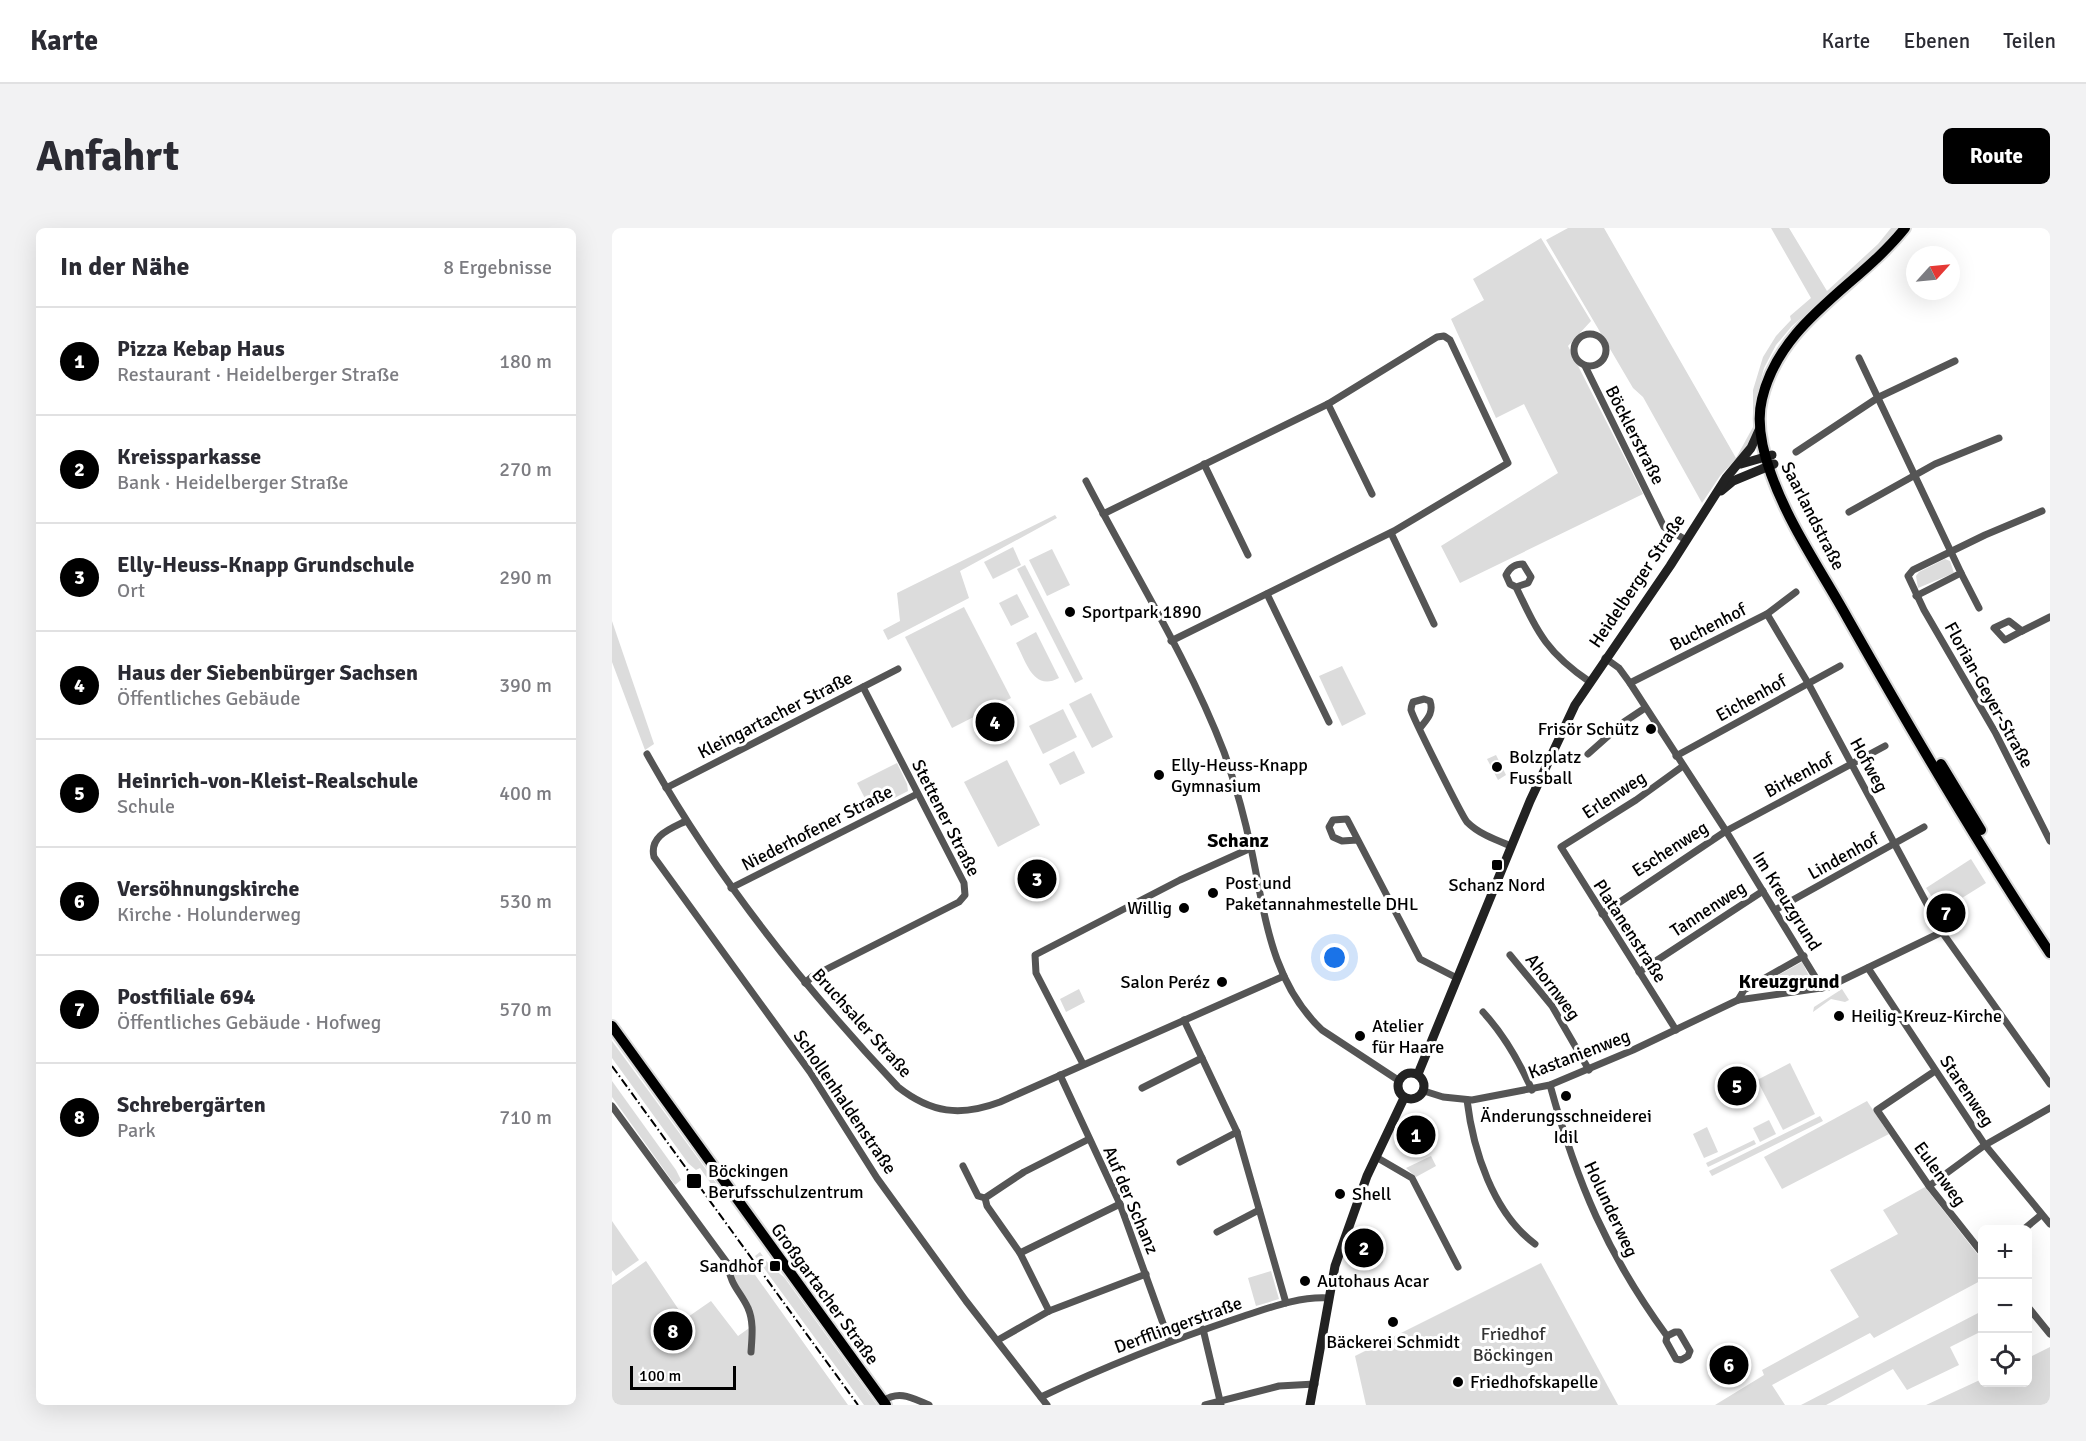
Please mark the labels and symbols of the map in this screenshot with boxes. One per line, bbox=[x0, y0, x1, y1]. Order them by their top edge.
north arrow bbox=[1906, 246, 1960, 300]
street label: Böcklerstraße bbox=[1601, 382, 1669, 488]
street label: Saarlandstraße bbox=[1776, 458, 1850, 574]
street label: Heidelberger Straße bbox=[1584, 510, 1690, 652]
street label: Buchenhof bbox=[1666, 598, 1751, 656]
place label: Sportpark 1890 bbox=[1082, 601, 1201, 623]
marker: Sportpark 1890 bbox=[1063, 605, 1077, 619]
street label: Florian-Geyer-Straße bbox=[1940, 618, 2038, 772]
street label: Kleingartacher Straße bbox=[694, 666, 856, 764]
street label: Eichenhof bbox=[1712, 669, 1791, 726]
pin: 4 bbox=[976, 700, 1015, 744]
place label: Frisör Schütz bbox=[1538, 718, 1639, 740]
marker: Frisör Schütz bbox=[1644, 722, 1658, 736]
street label: Hofweg bbox=[1845, 734, 1893, 796]
place label: Bolzplatz Fussball bbox=[1509, 746, 1581, 789]
street label: Birkenhof bbox=[1761, 747, 1838, 802]
place label: Elly-Heuss-Knapp Gymnasium bbox=[1171, 754, 1308, 797]
street label: Stettener Straße bbox=[907, 756, 985, 880]
marker: Bolzplatz Fussball bbox=[1490, 760, 1504, 774]
street label: Erlenweg bbox=[1578, 766, 1650, 824]
marker: Elly-Heuss-Knapp Gymnasium bbox=[1152, 768, 1166, 782]
street label: Niederhofener Straße bbox=[738, 780, 896, 876]
street label: Eschenweg bbox=[1628, 816, 1712, 882]
street label: Lindenhof bbox=[1804, 827, 1883, 884]
district label: Schanz bbox=[1207, 828, 1269, 853]
street label: Im Kreuzgrund bbox=[1748, 847, 1826, 955]
pin: 3 bbox=[1018, 856, 1056, 902]
marker: Schanz Nord bbox=[1490, 858, 1504, 872]
place label: Post und Paketannahmestelle DHL bbox=[1225, 872, 1418, 915]
place label: Schanz Nord bbox=[1449, 874, 1545, 896]
street label: Platanenstraße bbox=[1588, 875, 1672, 987]
street label: Tannenweg bbox=[1666, 876, 1750, 942]
marker: Post und Paketannahmestelle DHL bbox=[1206, 886, 1220, 900]
pin: 7 bbox=[1926, 890, 1966, 936]
place label: Willig bbox=[1127, 897, 1172, 919]
marker: Willig bbox=[1177, 901, 1191, 915]
your location bbox=[1320, 943, 1349, 972]
street label: Ahornweg bbox=[1521, 949, 1585, 1025]
street label: Bruchsaler Straße bbox=[807, 964, 917, 1082]
district label: Kreuzgrund bbox=[1738, 969, 1840, 994]
place label: Salon Peréz bbox=[1121, 971, 1210, 993]
marker: Salon Peréz bbox=[1215, 975, 1229, 989]
place label: Heilig-Kreuz-Kirche bbox=[1851, 1005, 2002, 1027]
marker: Heilig-Kreuz-Kirche bbox=[1832, 1009, 1846, 1023]
place label: Atelier für Haare bbox=[1372, 1015, 1444, 1058]
street label: Kastanienweg bbox=[1525, 1024, 1633, 1084]
street label: Schollenhaldenstraße bbox=[789, 1026, 901, 1178]
marker: Atelier für Haare bbox=[1353, 1029, 1367, 1043]
street label: Starenweg bbox=[1935, 1051, 1999, 1131]
pin: 5 bbox=[1718, 1064, 1756, 1108]
marker: Änderungsschneiderei Idil bbox=[1559, 1089, 1573, 1103]
place label: Änderungsschneiderei Idil bbox=[1480, 1105, 1652, 1148]
pin: 1 bbox=[1396, 1112, 1436, 1158]
street label: Eulenweg bbox=[1909, 1137, 1971, 1211]
street label: Auf der Schanz bbox=[1098, 1143, 1164, 1257]
street label: Holunderweg bbox=[1579, 1158, 1643, 1260]
place label: Böckingen Berufsschulzentrum bbox=[708, 1160, 864, 1203]
marker: Böckingen Berufsschulzentrum bbox=[685, 1172, 703, 1190]
place label: Shell bbox=[1352, 1183, 1391, 1205]
marker: Shell bbox=[1333, 1187, 1347, 1201]
street label: Großgartacher Straße bbox=[766, 1219, 884, 1369]
pin: 2 bbox=[1344, 1226, 1383, 1270]
place label: Sandhof bbox=[699, 1255, 764, 1277]
marker: Sandhof bbox=[768, 1259, 782, 1273]
place label: Autohaus Acar bbox=[1317, 1270, 1429, 1292]
marker: Autohaus Acar bbox=[1298, 1274, 1312, 1288]
street label: Derfflingerstraße bbox=[1111, 1292, 1245, 1358]
pin: 8 bbox=[654, 1308, 692, 1354]
marker: Bäckerei Schmidt bbox=[1386, 1315, 1400, 1329]
park label: Friedhof Böckingen bbox=[1473, 1323, 1553, 1366]
place label: Bäckerei Schmidt bbox=[1326, 1331, 1460, 1353]
pin: 6 bbox=[1710, 1342, 1748, 1388]
scale bar bbox=[630, 1363, 736, 1390]
place label: Friedhofskapelle bbox=[1470, 1371, 1598, 1393]
marker: Friedhofskapelle bbox=[1451, 1375, 1465, 1389]

